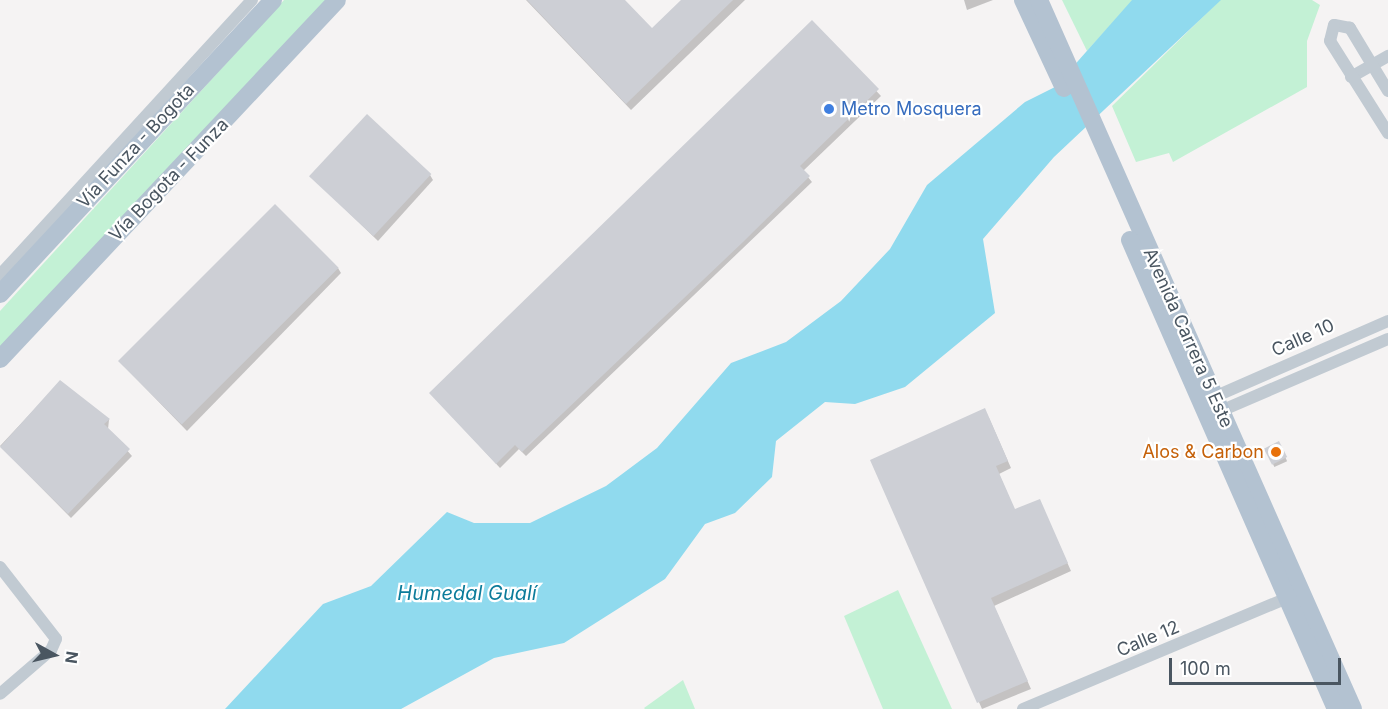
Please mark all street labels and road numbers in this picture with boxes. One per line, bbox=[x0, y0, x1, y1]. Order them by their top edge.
street label: Vía Funza - Bogota bbox=[73, 79, 199, 213]
street label: Vía Bogota - Funza bbox=[105, 114, 233, 246]
street label: Avenida Carrera 5 Este bbox=[1139, 245, 1237, 431]
street label: Calle 10 bbox=[1268, 315, 1338, 361]
street label: Calle 12 bbox=[1113, 616, 1183, 662]

